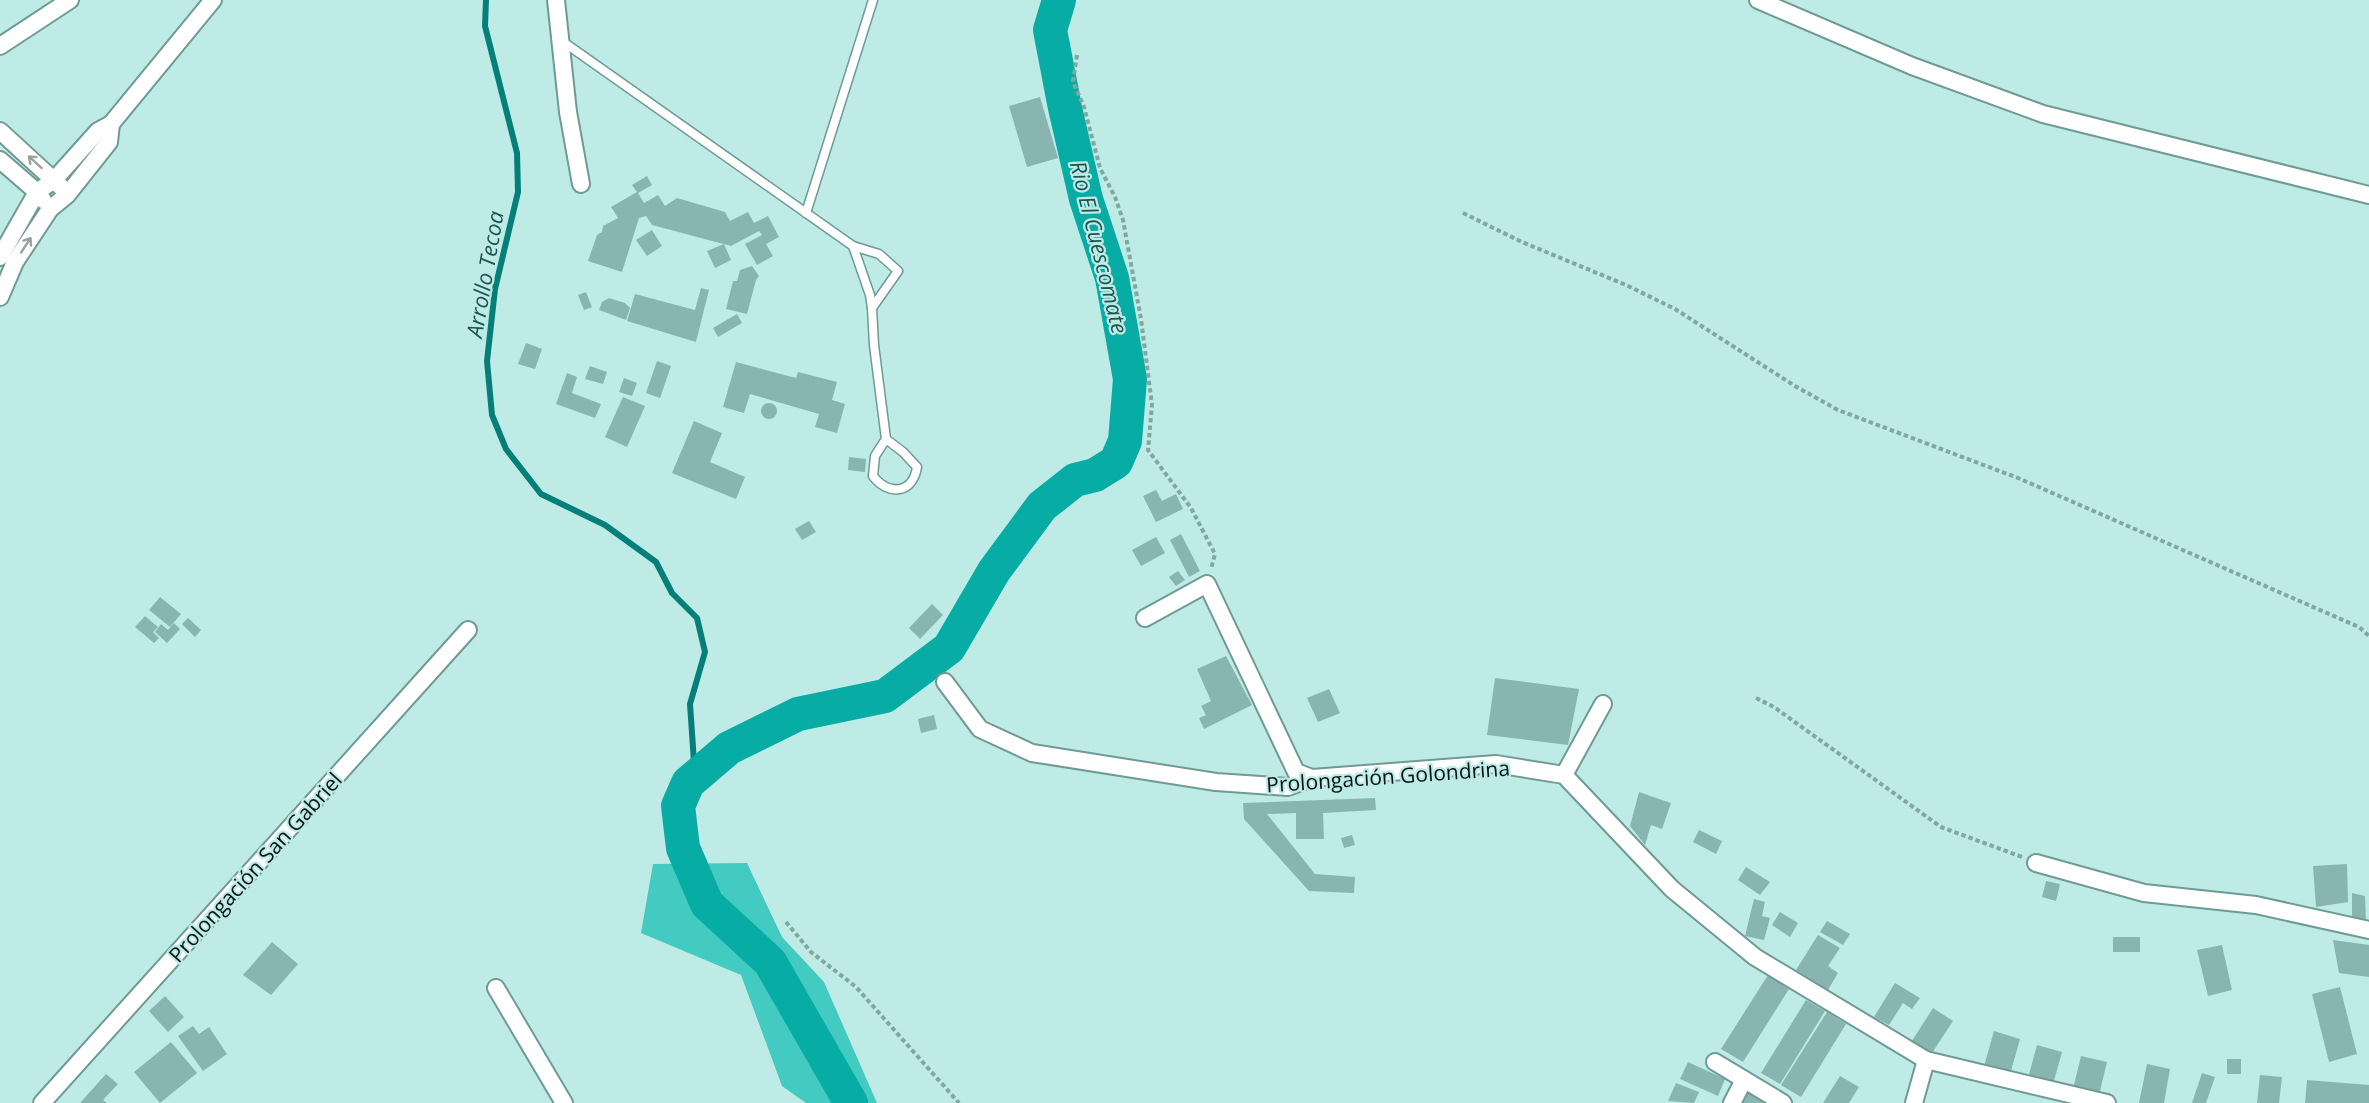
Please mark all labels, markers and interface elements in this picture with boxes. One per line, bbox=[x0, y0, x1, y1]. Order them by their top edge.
one-way arrow bbox=[27, 155, 42, 169]
water label: Rio El Cuescomate bbox=[1064, 157, 1136, 337]
water label: Arrollo Tecoa bbox=[458, 208, 510, 342]
one-way arrow bbox=[21, 237, 33, 254]
street label: Prolongación Golondrina bbox=[1265, 754, 1511, 798]
street label: Prolongación San Gabriel bbox=[162, 766, 348, 968]

